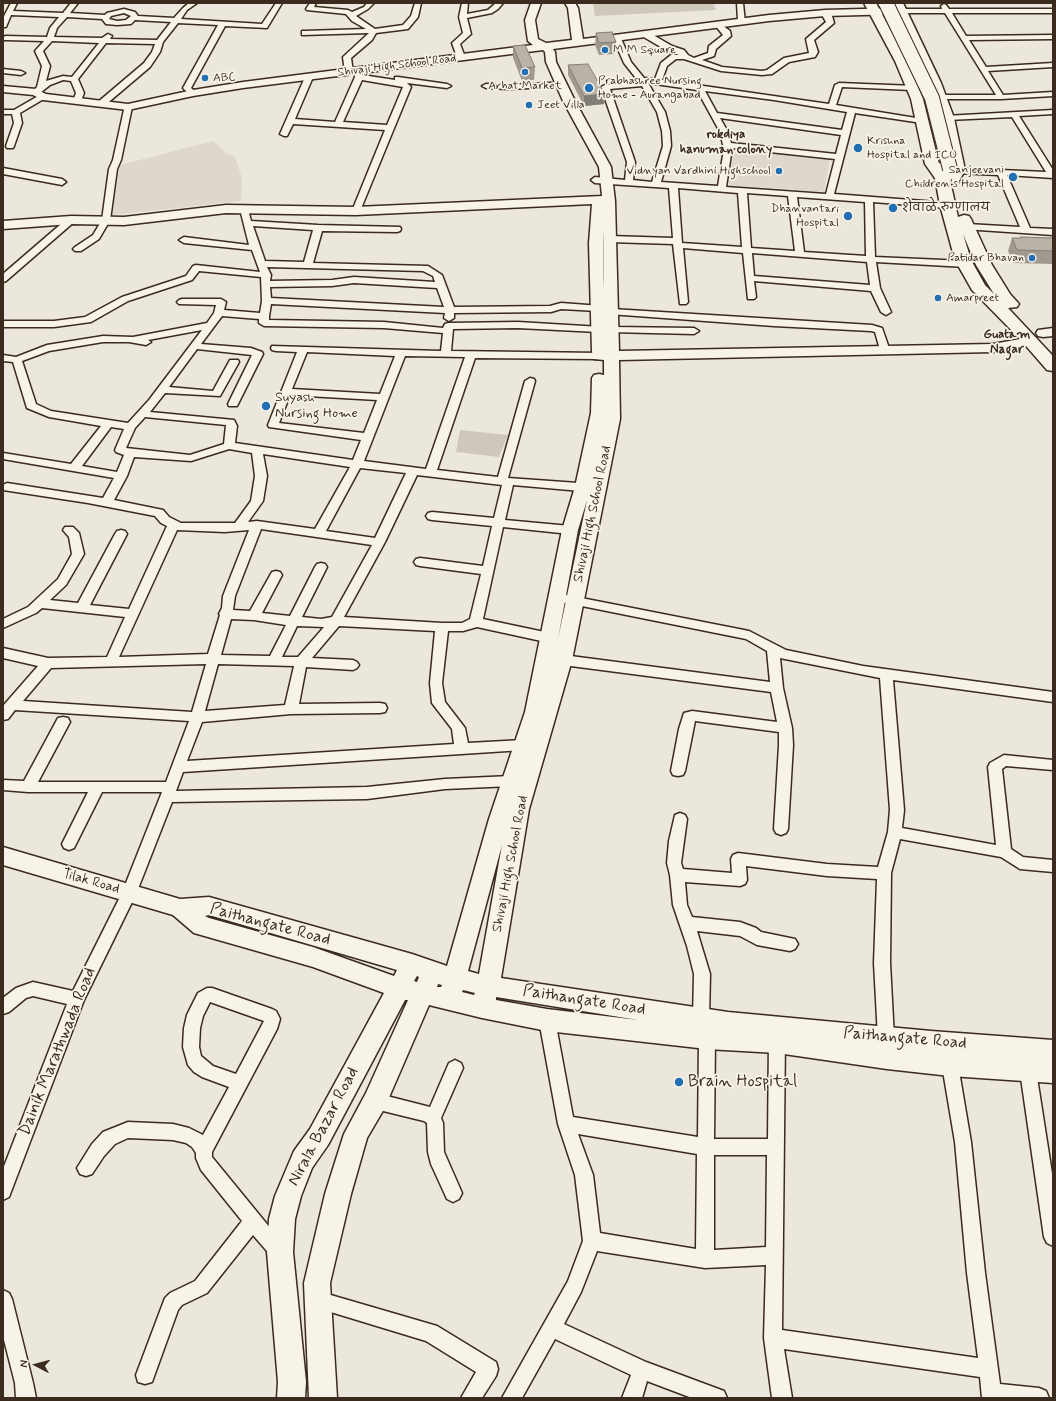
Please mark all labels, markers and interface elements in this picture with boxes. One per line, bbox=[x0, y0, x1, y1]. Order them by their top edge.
place label: M M Square bbox=[613, 43, 676, 57]
marker: M M Square bbox=[600, 45, 610, 55]
street label: Shivaji High School Road bbox=[337, 52, 457, 80]
marker: Arhat Market bbox=[520, 67, 530, 77]
place label: ABC bbox=[213, 71, 235, 85]
marker: ABC bbox=[200, 73, 210, 83]
place label: Prabhashree Nursing Home - Aurangabad bbox=[598, 74, 702, 102]
place label: Arhat Market bbox=[488, 79, 562, 93]
marker: Prabhashree Nursing Home - Aurangabad bbox=[583, 82, 595, 94]
place label: Jeet Villa bbox=[537, 98, 585, 112]
marker: Jeet Villa bbox=[524, 100, 534, 110]
district label: rokdiya hanuman colony bbox=[680, 127, 772, 158]
place label: Krishna Hospital and ICU bbox=[867, 134, 957, 162]
marker: Krishna Hospital and ICU bbox=[852, 142, 864, 154]
place label: Sanjeevani Children's Hospital bbox=[905, 163, 1004, 191]
place label: Vidnyan Vardhini Highschool bbox=[626, 164, 771, 178]
marker: Vidnyan Vardhini Highschool bbox=[774, 166, 784, 176]
marker: Sanjeevani Children's Hospital bbox=[1007, 171, 1019, 183]
place label: शेवाळे रुग्णालय bbox=[902, 201, 990, 215]
place label: Dhanvantari Hospital bbox=[771, 202, 839, 230]
marker: शेवाळे रुग्णालय bbox=[887, 202, 899, 214]
marker: Dhanvantari Hospital bbox=[842, 210, 854, 222]
place label: Patidar Bhavan bbox=[947, 251, 1024, 265]
marker: Patidar Bhavan bbox=[1027, 253, 1037, 263]
place label: Amarpreet bbox=[946, 291, 999, 305]
marker: Amarpreet bbox=[933, 293, 943, 303]
district label: Guatam Nagar bbox=[984, 327, 1030, 358]
place label: Suyash Nursing Home bbox=[275, 390, 358, 422]
marker: Suyash Nursing Home bbox=[260, 400, 272, 412]
street label: Shivaji High School Road bbox=[570, 444, 616, 584]
street label: Shivaji High School Road bbox=[489, 794, 533, 934]
street label: Tilak Road bbox=[60, 866, 122, 898]
street label: Paithangate Road bbox=[208, 899, 332, 951]
street label: Dainik Marathwada Road bbox=[15, 965, 101, 1139]
street label: Paithangate Road bbox=[521, 981, 647, 1021]
street label: Paithangate Road bbox=[842, 1023, 968, 1055]
street label: Nirala Bazar Road bbox=[284, 1064, 364, 1190]
place label: Brain Hospital bbox=[688, 1072, 797, 1092]
marker: Brain Hospital bbox=[673, 1076, 685, 1088]
north arrow bbox=[16, 1345, 56, 1385]
text: N bbox=[17, 1359, 31, 1368]

